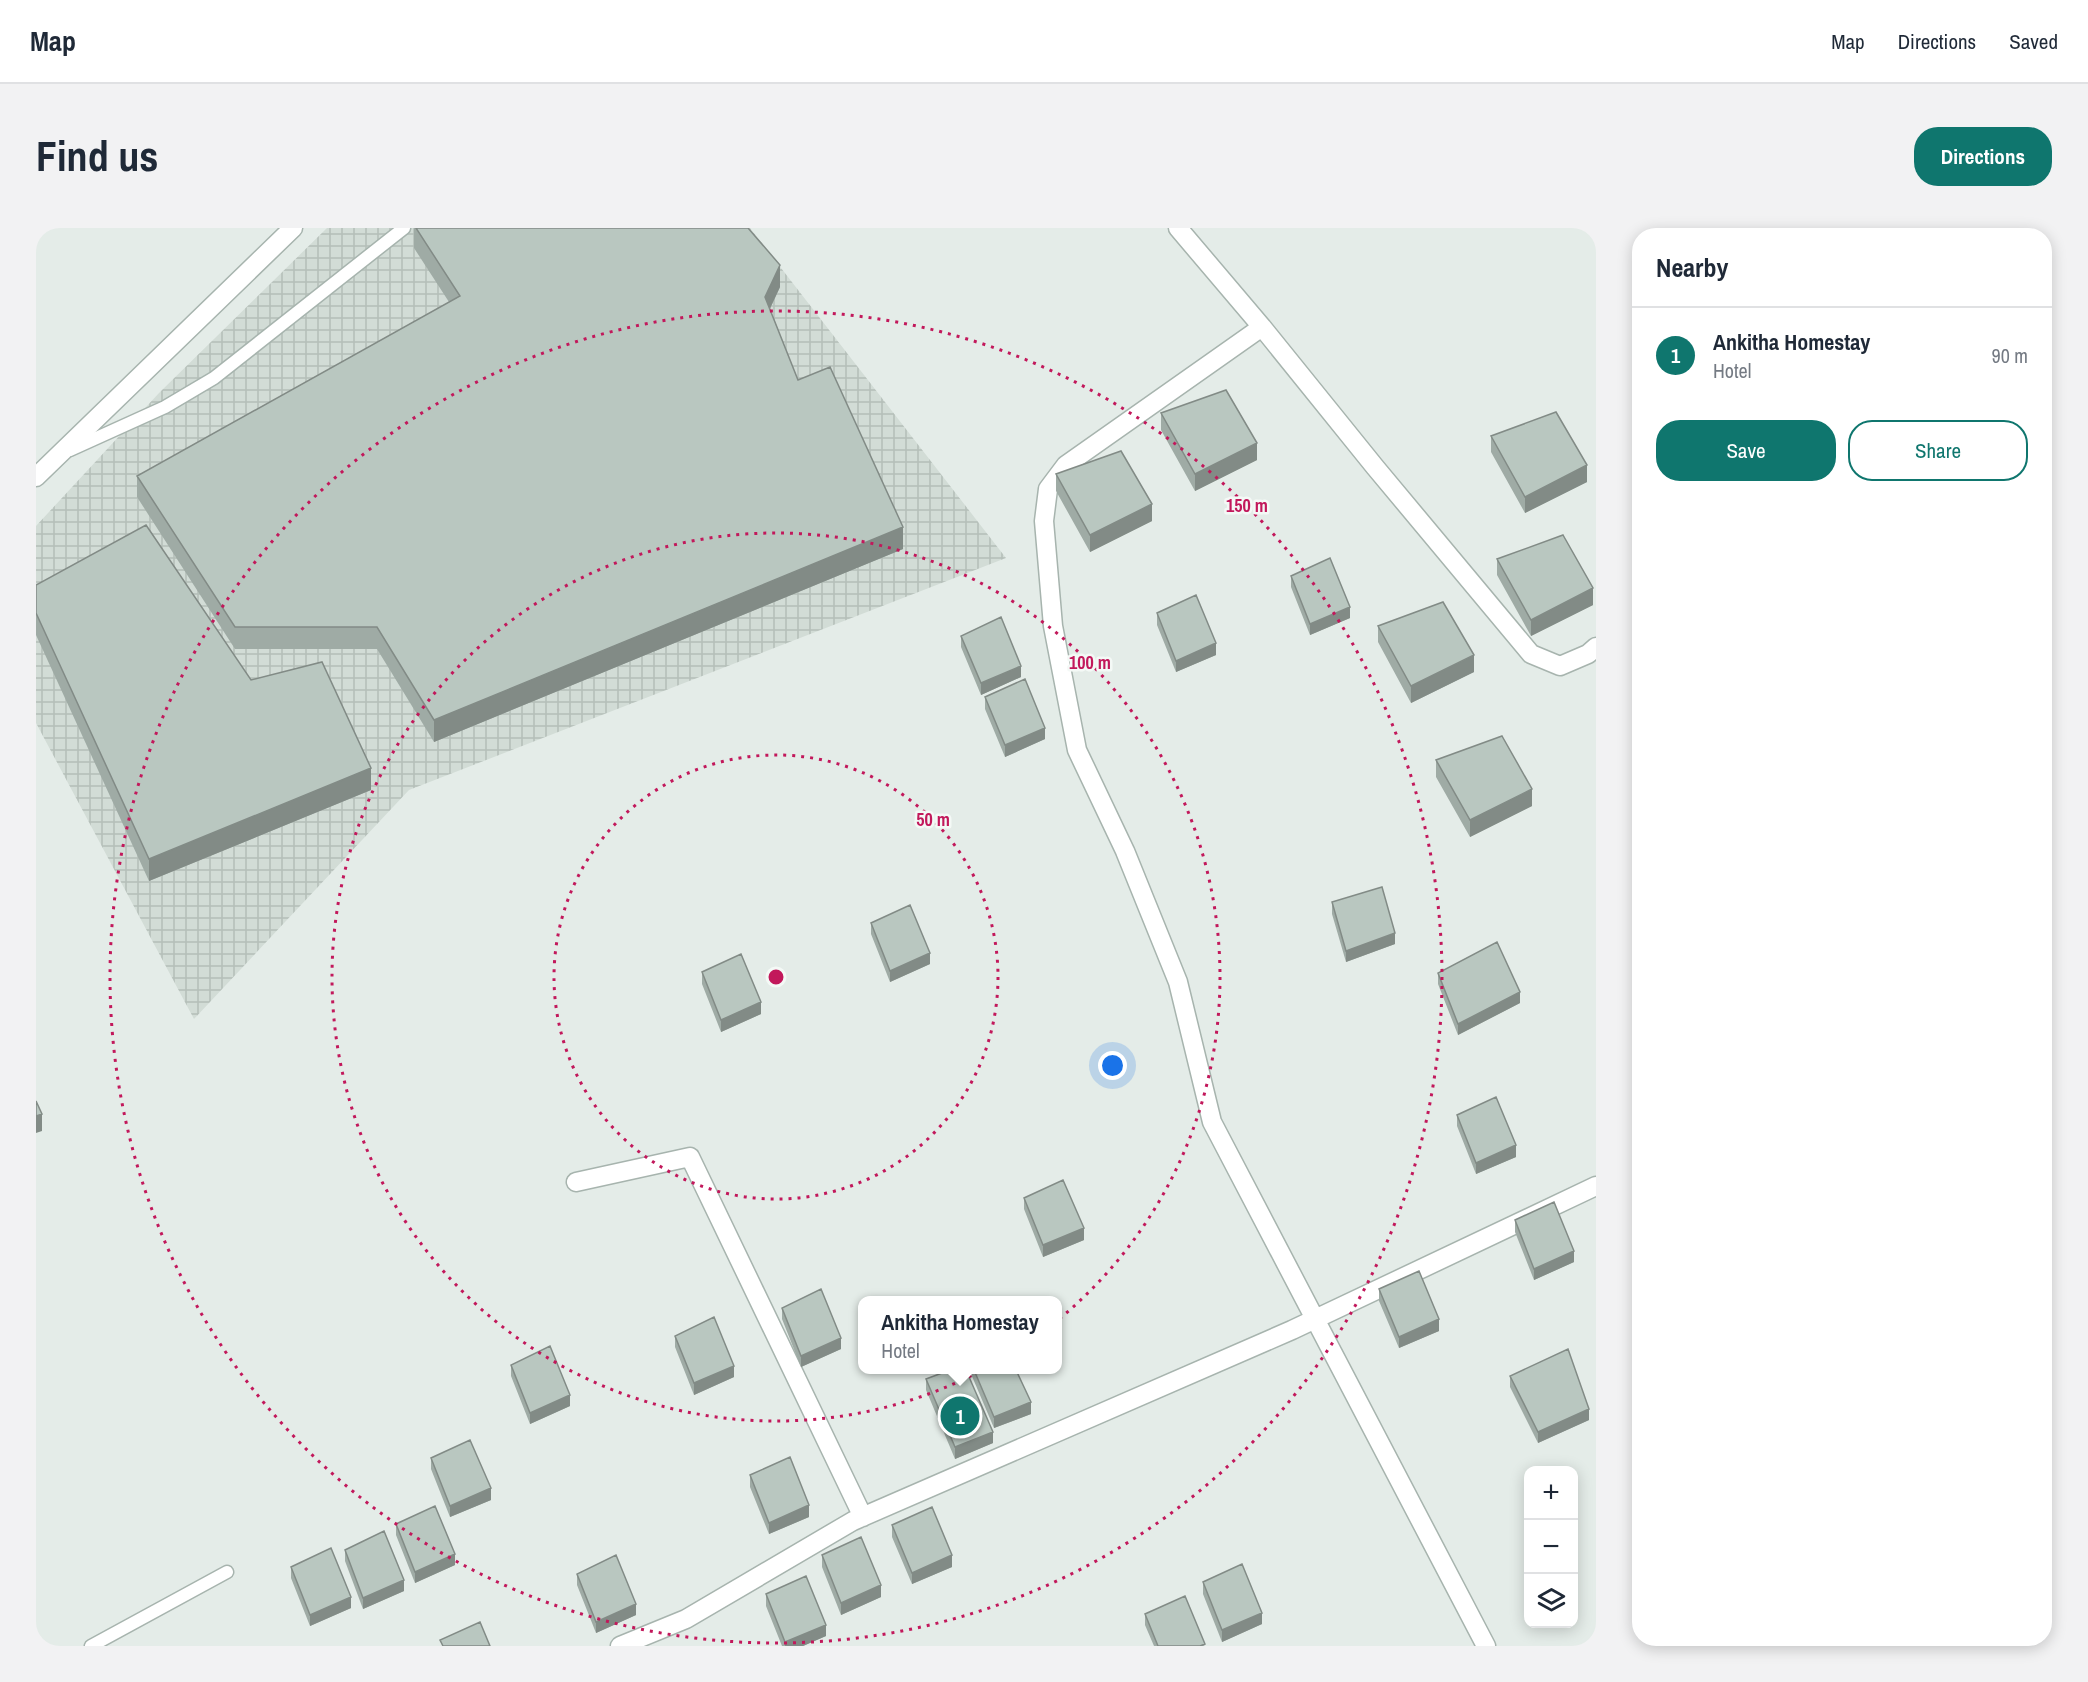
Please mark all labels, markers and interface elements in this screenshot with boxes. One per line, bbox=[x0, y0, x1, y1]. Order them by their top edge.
text: Map bbox=[30, 22, 76, 60]
text: Map bbox=[1831, 27, 1865, 56]
text: Directions bbox=[1898, 27, 1976, 56]
text: Saved bbox=[2009, 27, 2058, 56]
button: Directions bbox=[1914, 127, 2052, 186]
text: Find us bbox=[36, 128, 158, 184]
text: Nearby bbox=[1656, 250, 1728, 285]
text: Ankitha Homestay bbox=[1713, 327, 1870, 357]
text: 1 bbox=[1671, 342, 1680, 369]
text: 90 m bbox=[1992, 342, 2028, 369]
text: Hotel bbox=[1713, 357, 1751, 384]
button: Save bbox=[1656, 420, 1836, 481]
button: Share bbox=[1848, 420, 2028, 481]
text: 150 m bbox=[1226, 493, 1268, 518]
text: 100 m bbox=[1069, 650, 1111, 675]
text: 50 m bbox=[916, 807, 950, 832]
centre of rings bbox=[766, 967, 786, 987]
your location bbox=[1098, 1051, 1127, 1080]
popup bbox=[858, 1296, 1062, 1374]
text: Ankitha Homestay bbox=[881, 1307, 1039, 1337]
text: Hotel bbox=[881, 1337, 920, 1364]
pin: 1 bbox=[940, 1394, 980, 1438]
map controls bbox=[1524, 1466, 1578, 1628]
button: + bbox=[1524, 1466, 1578, 1520]
button: − bbox=[1524, 1520, 1578, 1574]
button: layers bbox=[1524, 1574, 1578, 1628]

